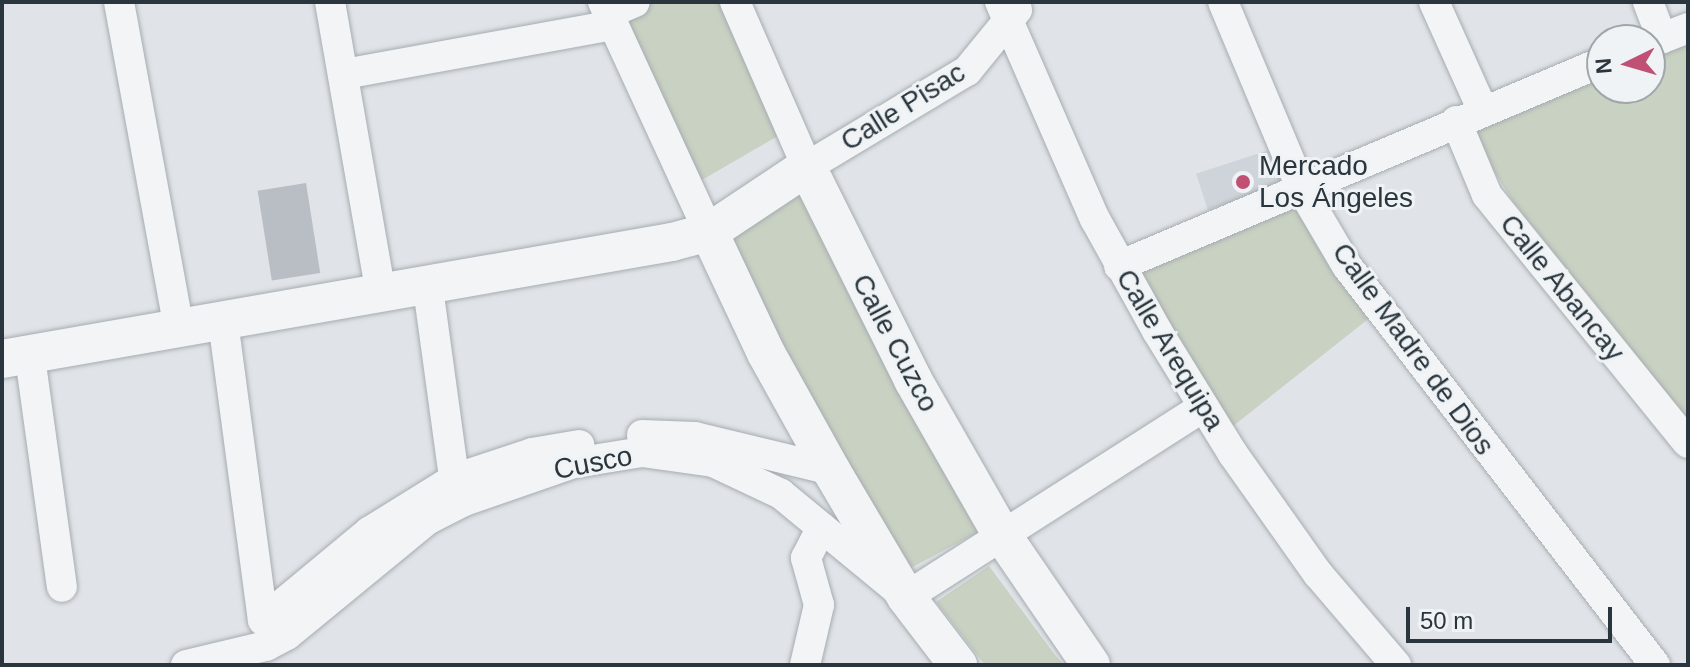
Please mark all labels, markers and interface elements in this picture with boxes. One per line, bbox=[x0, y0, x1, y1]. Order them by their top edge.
north arrow bbox=[1586, 24, 1666, 104]
street label: Calle Pisac bbox=[835, 56, 971, 158]
text: N bbox=[1590, 57, 1617, 75]
place label: Mercado Los Ángeles bbox=[1259, 149, 1413, 215]
marker: Mercado Los Ángeles bbox=[1234, 173, 1252, 191]
street label: Calle Abancay bbox=[1492, 207, 1632, 369]
street label: Calle Madre de Dios bbox=[1325, 237, 1501, 461]
street label: Calle Arequipa bbox=[1108, 263, 1232, 437]
street label: Calle Cuzco bbox=[845, 268, 945, 418]
street label: Cusco bbox=[551, 439, 635, 487]
scale bar bbox=[1410, 591, 1616, 641]
text: 50 m bbox=[1420, 607, 1473, 634]

